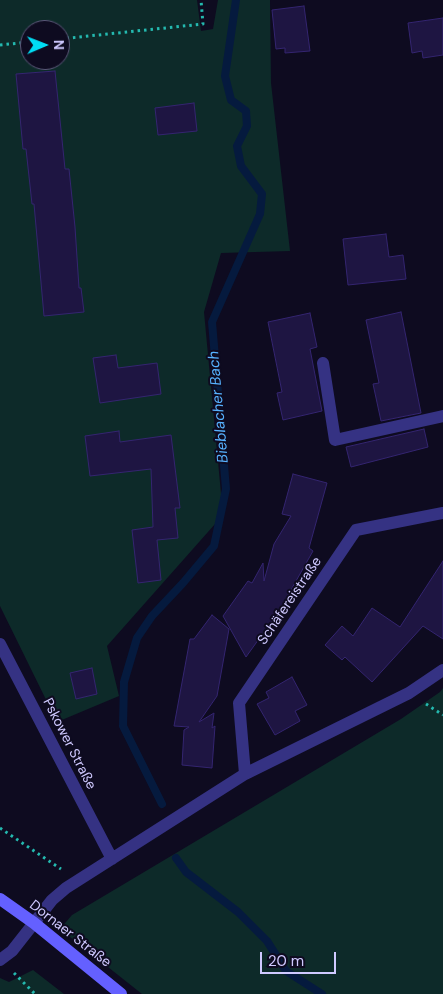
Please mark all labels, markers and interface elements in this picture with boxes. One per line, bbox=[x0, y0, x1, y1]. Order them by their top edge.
north arrow bbox=[20, 20, 70, 70]
text: N bbox=[50, 39, 68, 50]
water label: Bieblacher Bach bbox=[205, 350, 233, 464]
street label: Schäfereistraße bbox=[254, 554, 326, 648]
street label: Pskower Straße bbox=[39, 695, 99, 793]
street label: Dornaer Straße bbox=[26, 897, 114, 971]
scale bar bbox=[263, 942, 339, 974]
text: 20 m bbox=[268, 951, 304, 971]

